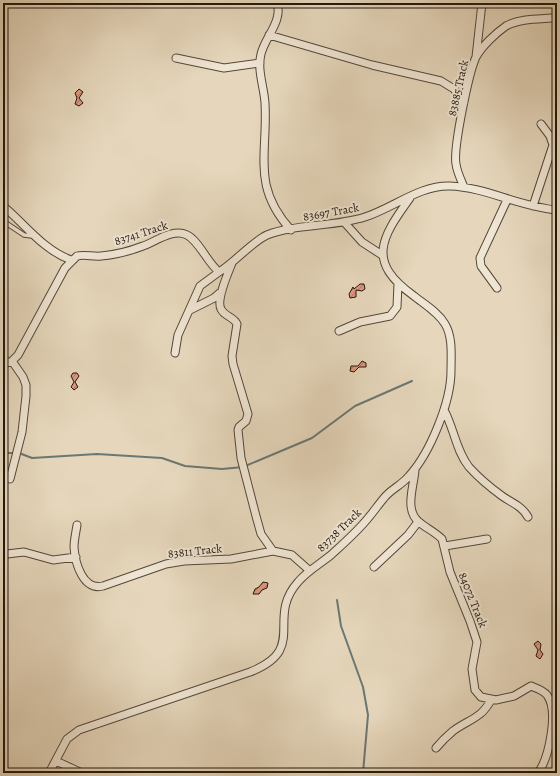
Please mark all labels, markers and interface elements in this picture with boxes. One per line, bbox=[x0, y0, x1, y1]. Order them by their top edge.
street label: 83885 Track bbox=[444, 58, 472, 118]
street label: 83697 Track bbox=[302, 199, 360, 225]
street label: 83741 Track bbox=[112, 217, 170, 249]
street label: 83738 Track bbox=[313, 505, 365, 555]
street label: 83811 Track bbox=[167, 540, 223, 562]
street label: 84072 Track bbox=[455, 570, 491, 630]

